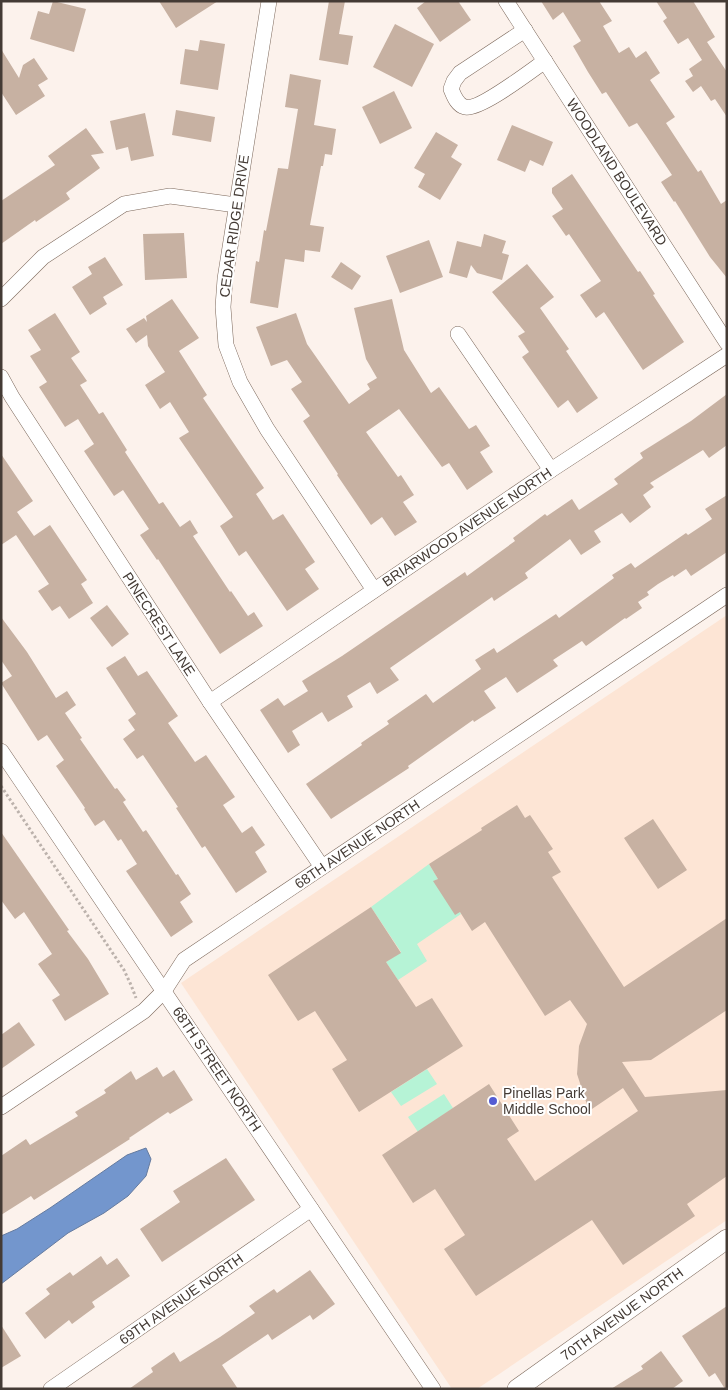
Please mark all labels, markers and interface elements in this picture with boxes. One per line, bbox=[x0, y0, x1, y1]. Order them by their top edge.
street label: WOODLAND BOULEVARD bbox=[564, 96, 670, 248]
street label: CEDAR RIDGE DRIVE bbox=[216, 154, 252, 298]
street label: BRIARWOOD AVENUE NORTH bbox=[379, 464, 555, 590]
street label: PINECREST LANE bbox=[120, 569, 198, 679]
street label: 68TH AVENUE NORTH bbox=[291, 796, 423, 892]
street label: 68TH STREET NORTH bbox=[169, 1004, 265, 1134]
place label: Pinellas Park Middle School bbox=[503, 1085, 591, 1117]
marker: Pinellas Park Middle School bbox=[487, 1095, 499, 1107]
street label: 69TH AVENUE NORTH bbox=[116, 1250, 246, 1348]
street label: 70TH AVENUE NORTH bbox=[558, 1264, 686, 1364]

